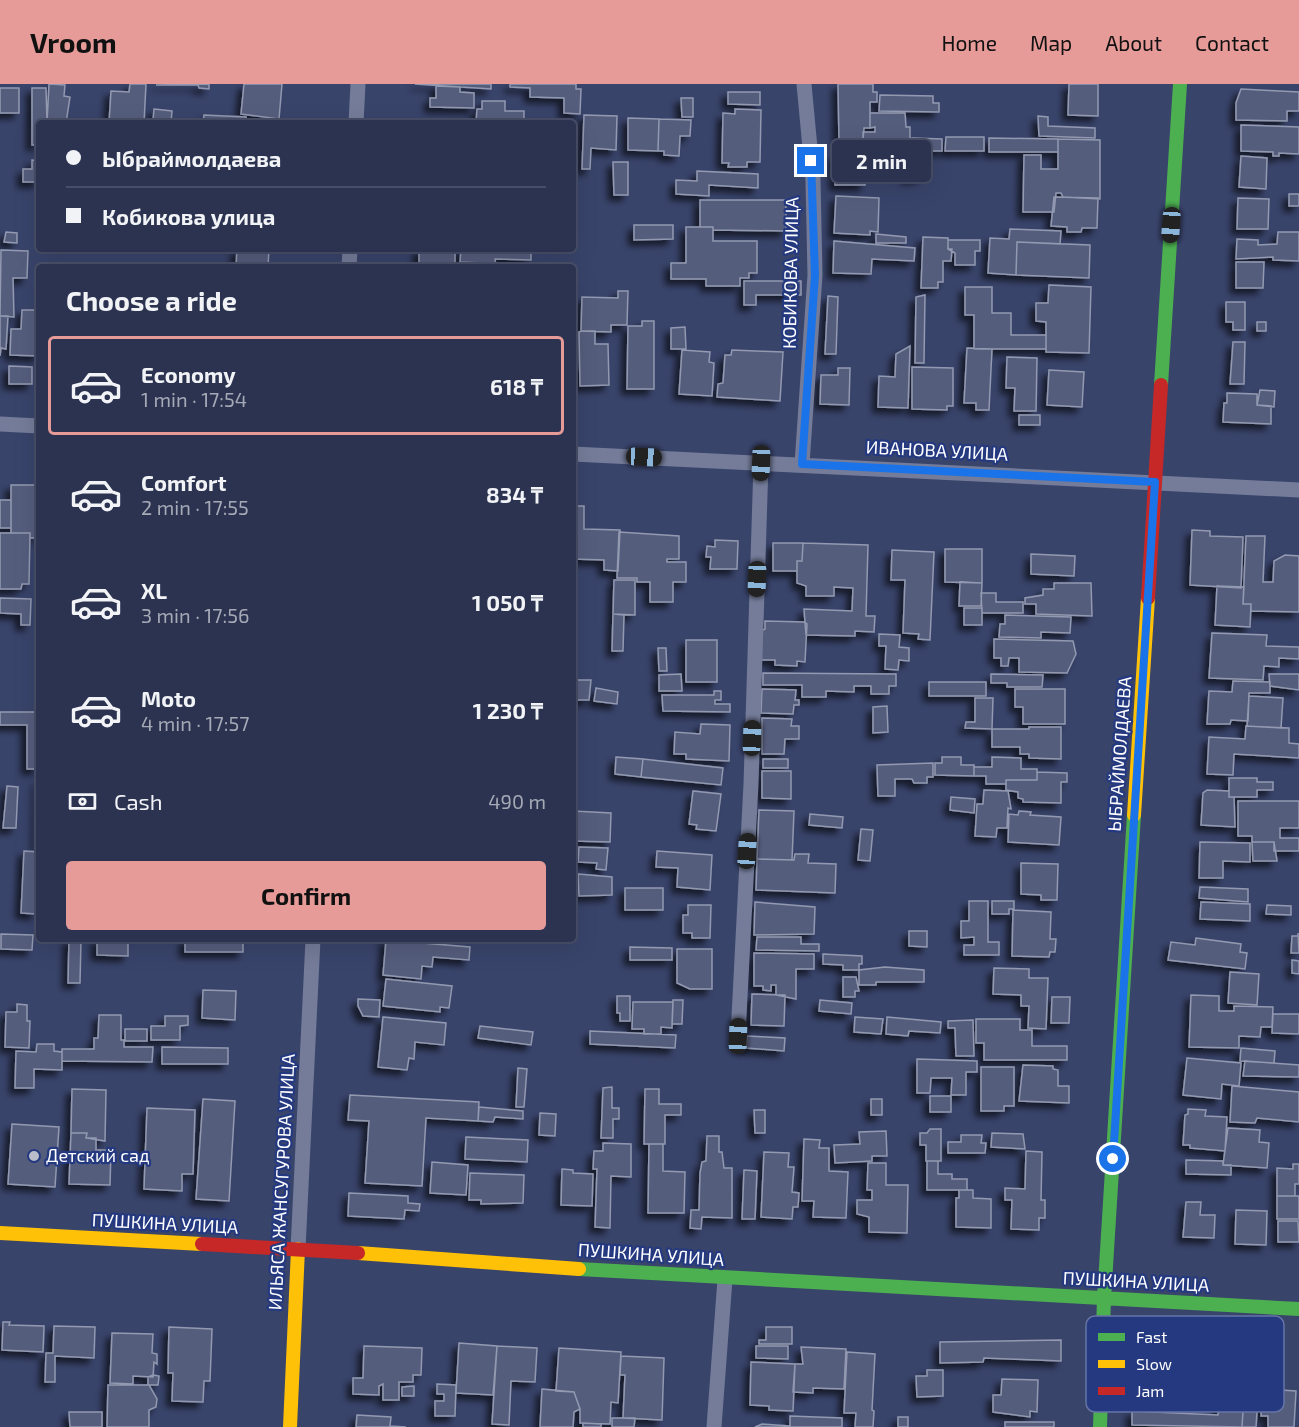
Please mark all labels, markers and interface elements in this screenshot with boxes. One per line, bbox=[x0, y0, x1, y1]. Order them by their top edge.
text: Vroom bbox=[30, 25, 117, 59]
text: Home bbox=[941, 30, 997, 55]
text: Map bbox=[1030, 30, 1072, 55]
text: About bbox=[1105, 30, 1162, 55]
text: Contact bbox=[1195, 30, 1269, 55]
callout: 2 min bbox=[832, 140, 931, 182]
text: Ыбраймолдаева bbox=[102, 145, 281, 171]
route end bbox=[797, 147, 824, 174]
text: 2 min bbox=[856, 149, 907, 173]
street label: КОБИКОВА УЛИЦА bbox=[778, 196, 802, 349]
text: Кобикова улица bbox=[102, 203, 275, 229]
car bbox=[1161, 206, 1181, 244]
text: Choose a ride bbox=[66, 284, 237, 316]
icon: car bbox=[69, 359, 123, 413]
text: Economy bbox=[141, 361, 236, 387]
text: 618 ₸ bbox=[490, 373, 543, 399]
text: 1 min · 17:54 bbox=[141, 387, 247, 411]
street label: ИВАНОВА УЛИЦА bbox=[865, 435, 1010, 465]
car bbox=[751, 445, 771, 481]
car bbox=[626, 447, 662, 467]
icon: car bbox=[69, 467, 123, 521]
text: Comfort bbox=[141, 469, 226, 495]
text: 834 ₸ bbox=[486, 481, 543, 507]
text: 2 min · 17:55 bbox=[141, 495, 249, 519]
car bbox=[747, 561, 767, 597]
icon: car bbox=[69, 575, 123, 629]
text: XL bbox=[141, 577, 167, 603]
text: 1 050 ₸ bbox=[472, 589, 543, 615]
text: 3 min · 17:56 bbox=[141, 603, 249, 627]
street label: ЫБРАЙМОЛДАЕВА bbox=[1103, 675, 1135, 832]
icon: car bbox=[69, 683, 123, 737]
text: Moto bbox=[141, 685, 196, 711]
text: 1 230 ₸ bbox=[473, 697, 543, 723]
text: 4 min · 17:57 bbox=[141, 711, 249, 735]
car bbox=[742, 720, 762, 756]
icon: cash bbox=[66, 785, 99, 818]
text: Cash bbox=[114, 788, 163, 814]
text: 490 m bbox=[488, 789, 546, 813]
car bbox=[737, 832, 757, 870]
button: Confirm bbox=[66, 861, 546, 930]
car bbox=[728, 1018, 748, 1054]
street label: ИЛЬЯСА ЖАНСУГУРОВА УЛИЦА bbox=[263, 1052, 299, 1311]
place label: Детский сад bbox=[46, 1144, 150, 1166]
route start bbox=[1099, 1145, 1126, 1172]
marker: Детский сад bbox=[27, 1149, 41, 1163]
street label: ПУШКИНА УЛИЦА bbox=[91, 1208, 240, 1238]
street label: ПУШКИНА УЛИЦА bbox=[577, 1238, 726, 1270]
street label: ПУШКИНА УЛИЦА bbox=[1062, 1266, 1211, 1296]
legend bbox=[1086, 1316, 1284, 1412]
text: Fast bbox=[1136, 1327, 1167, 1346]
text: Slow bbox=[1136, 1354, 1172, 1373]
text: Jam bbox=[1136, 1381, 1164, 1400]

